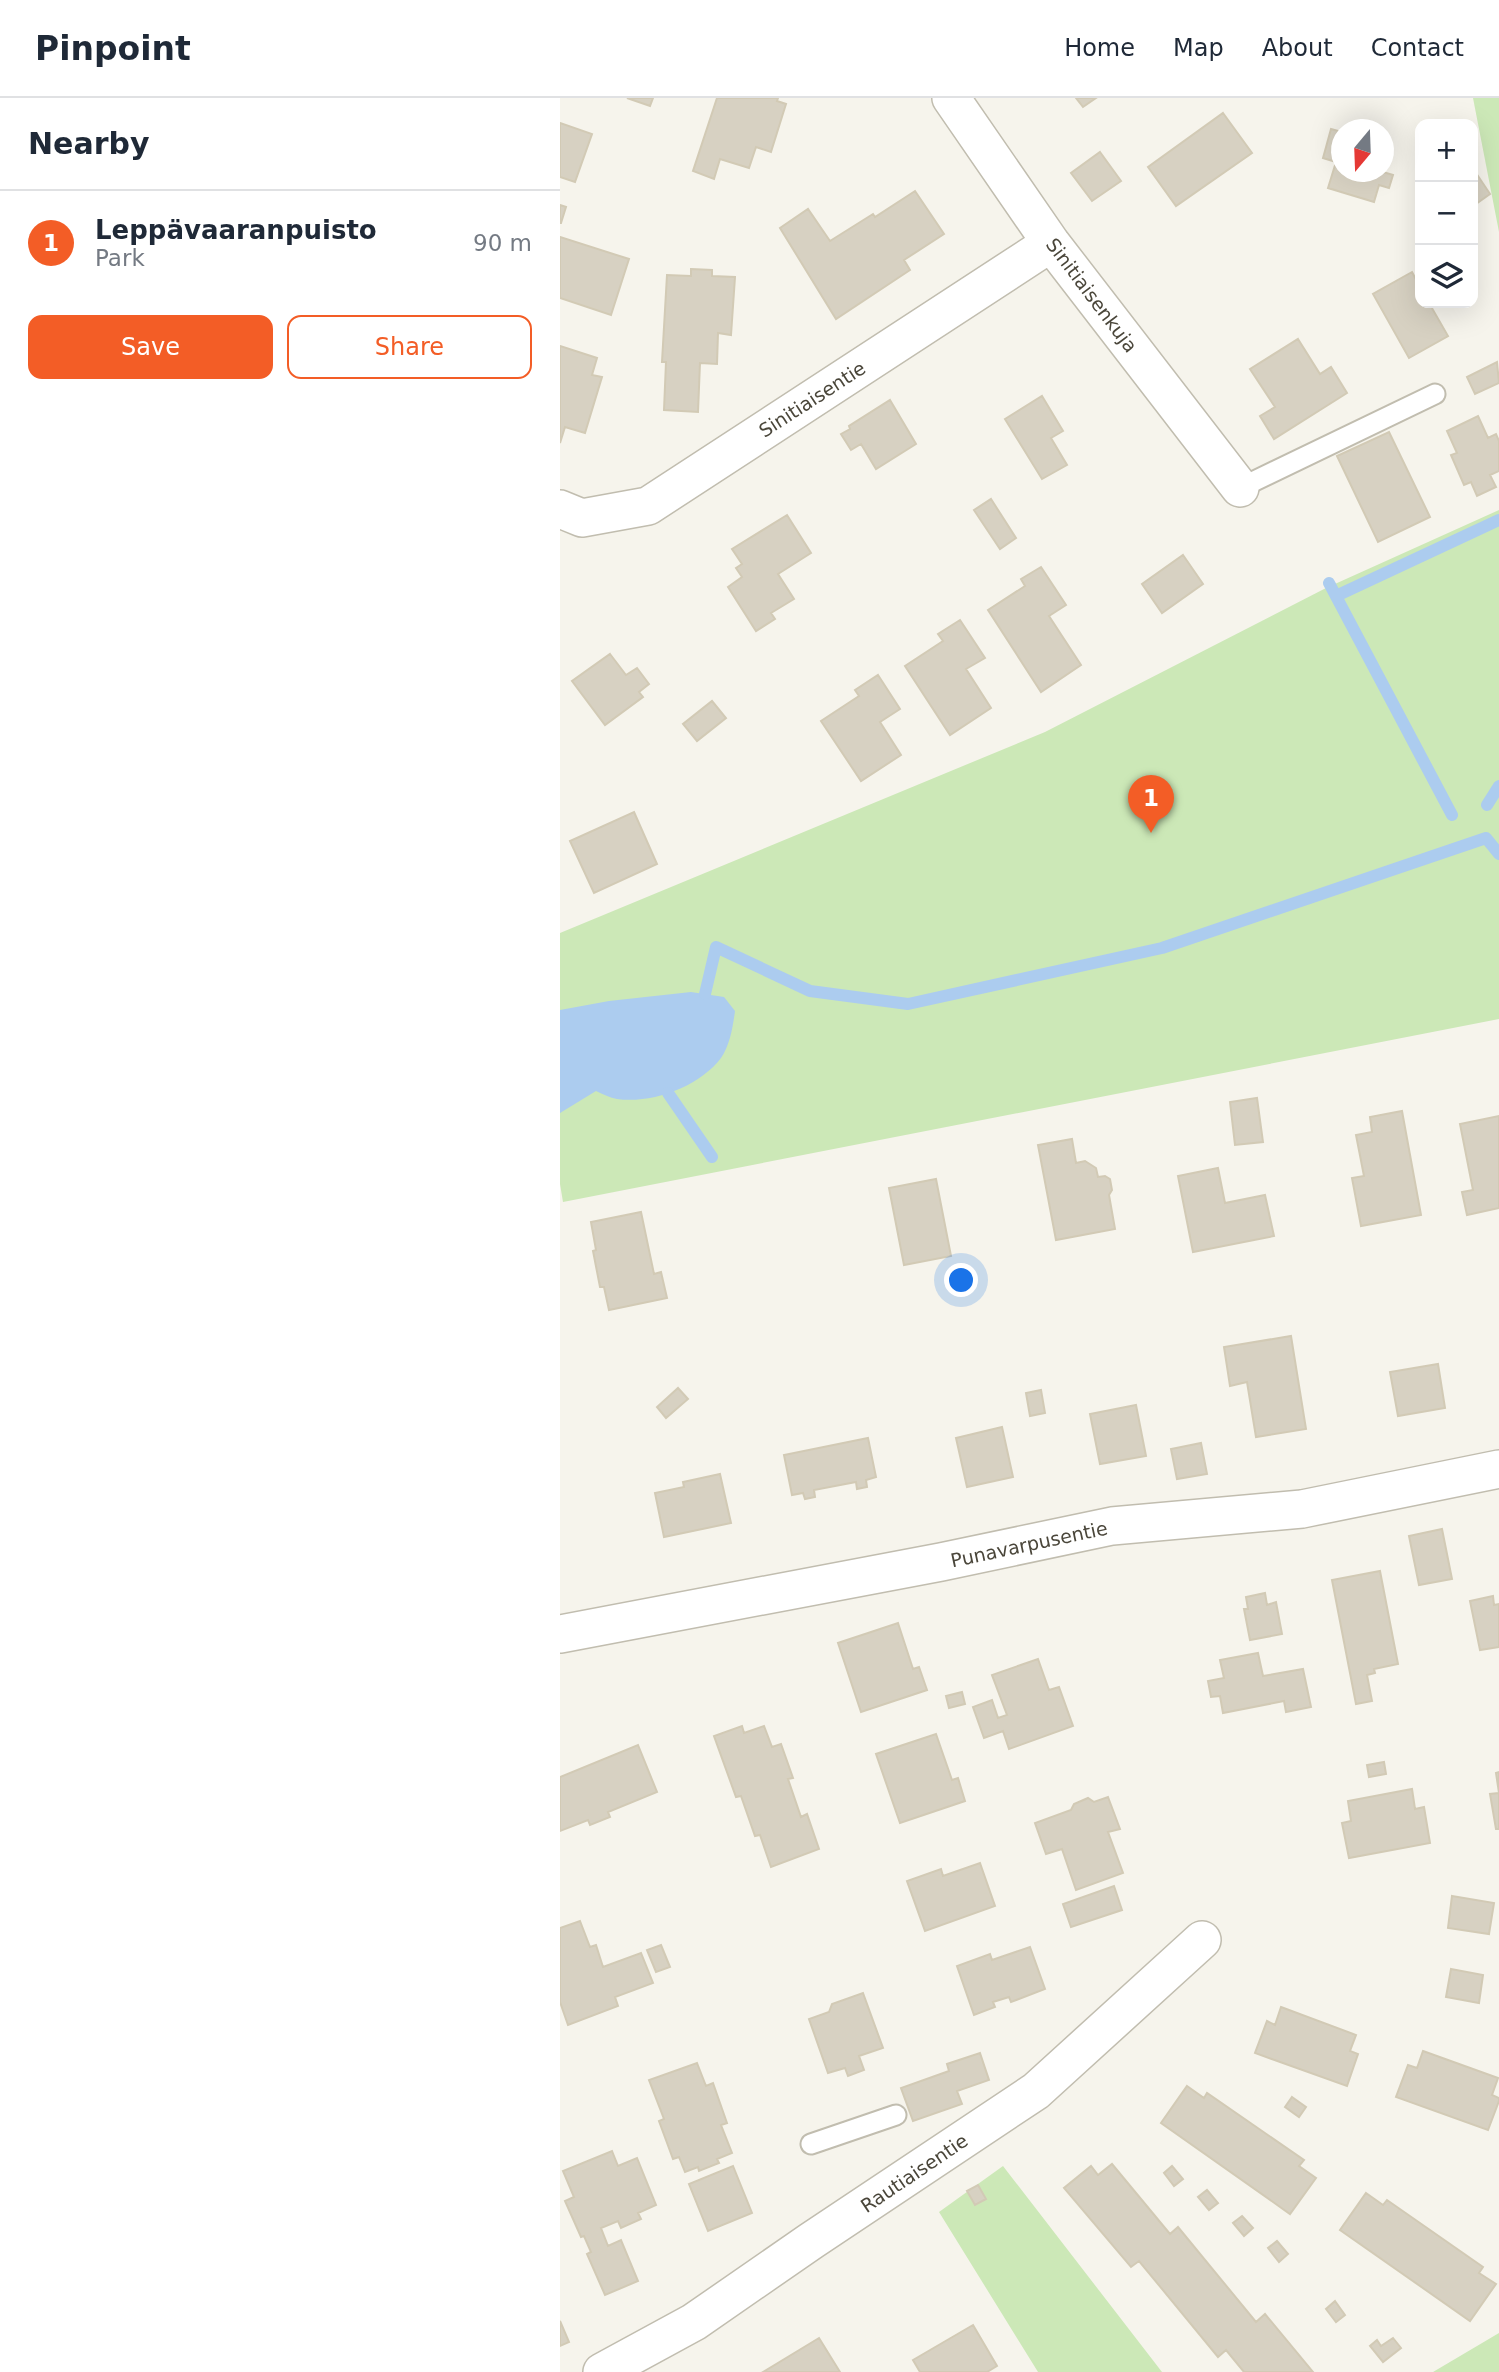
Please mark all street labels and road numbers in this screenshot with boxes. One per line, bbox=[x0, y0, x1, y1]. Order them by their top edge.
street label: Sinitiaisenkuja bbox=[1042, 234, 1142, 356]
street label: Sinitiaisentie bbox=[755, 356, 869, 442]
street label: Punavarpusentie bbox=[949, 1517, 1109, 1571]
street label: Rautiaisentie bbox=[856, 2129, 972, 2217]

